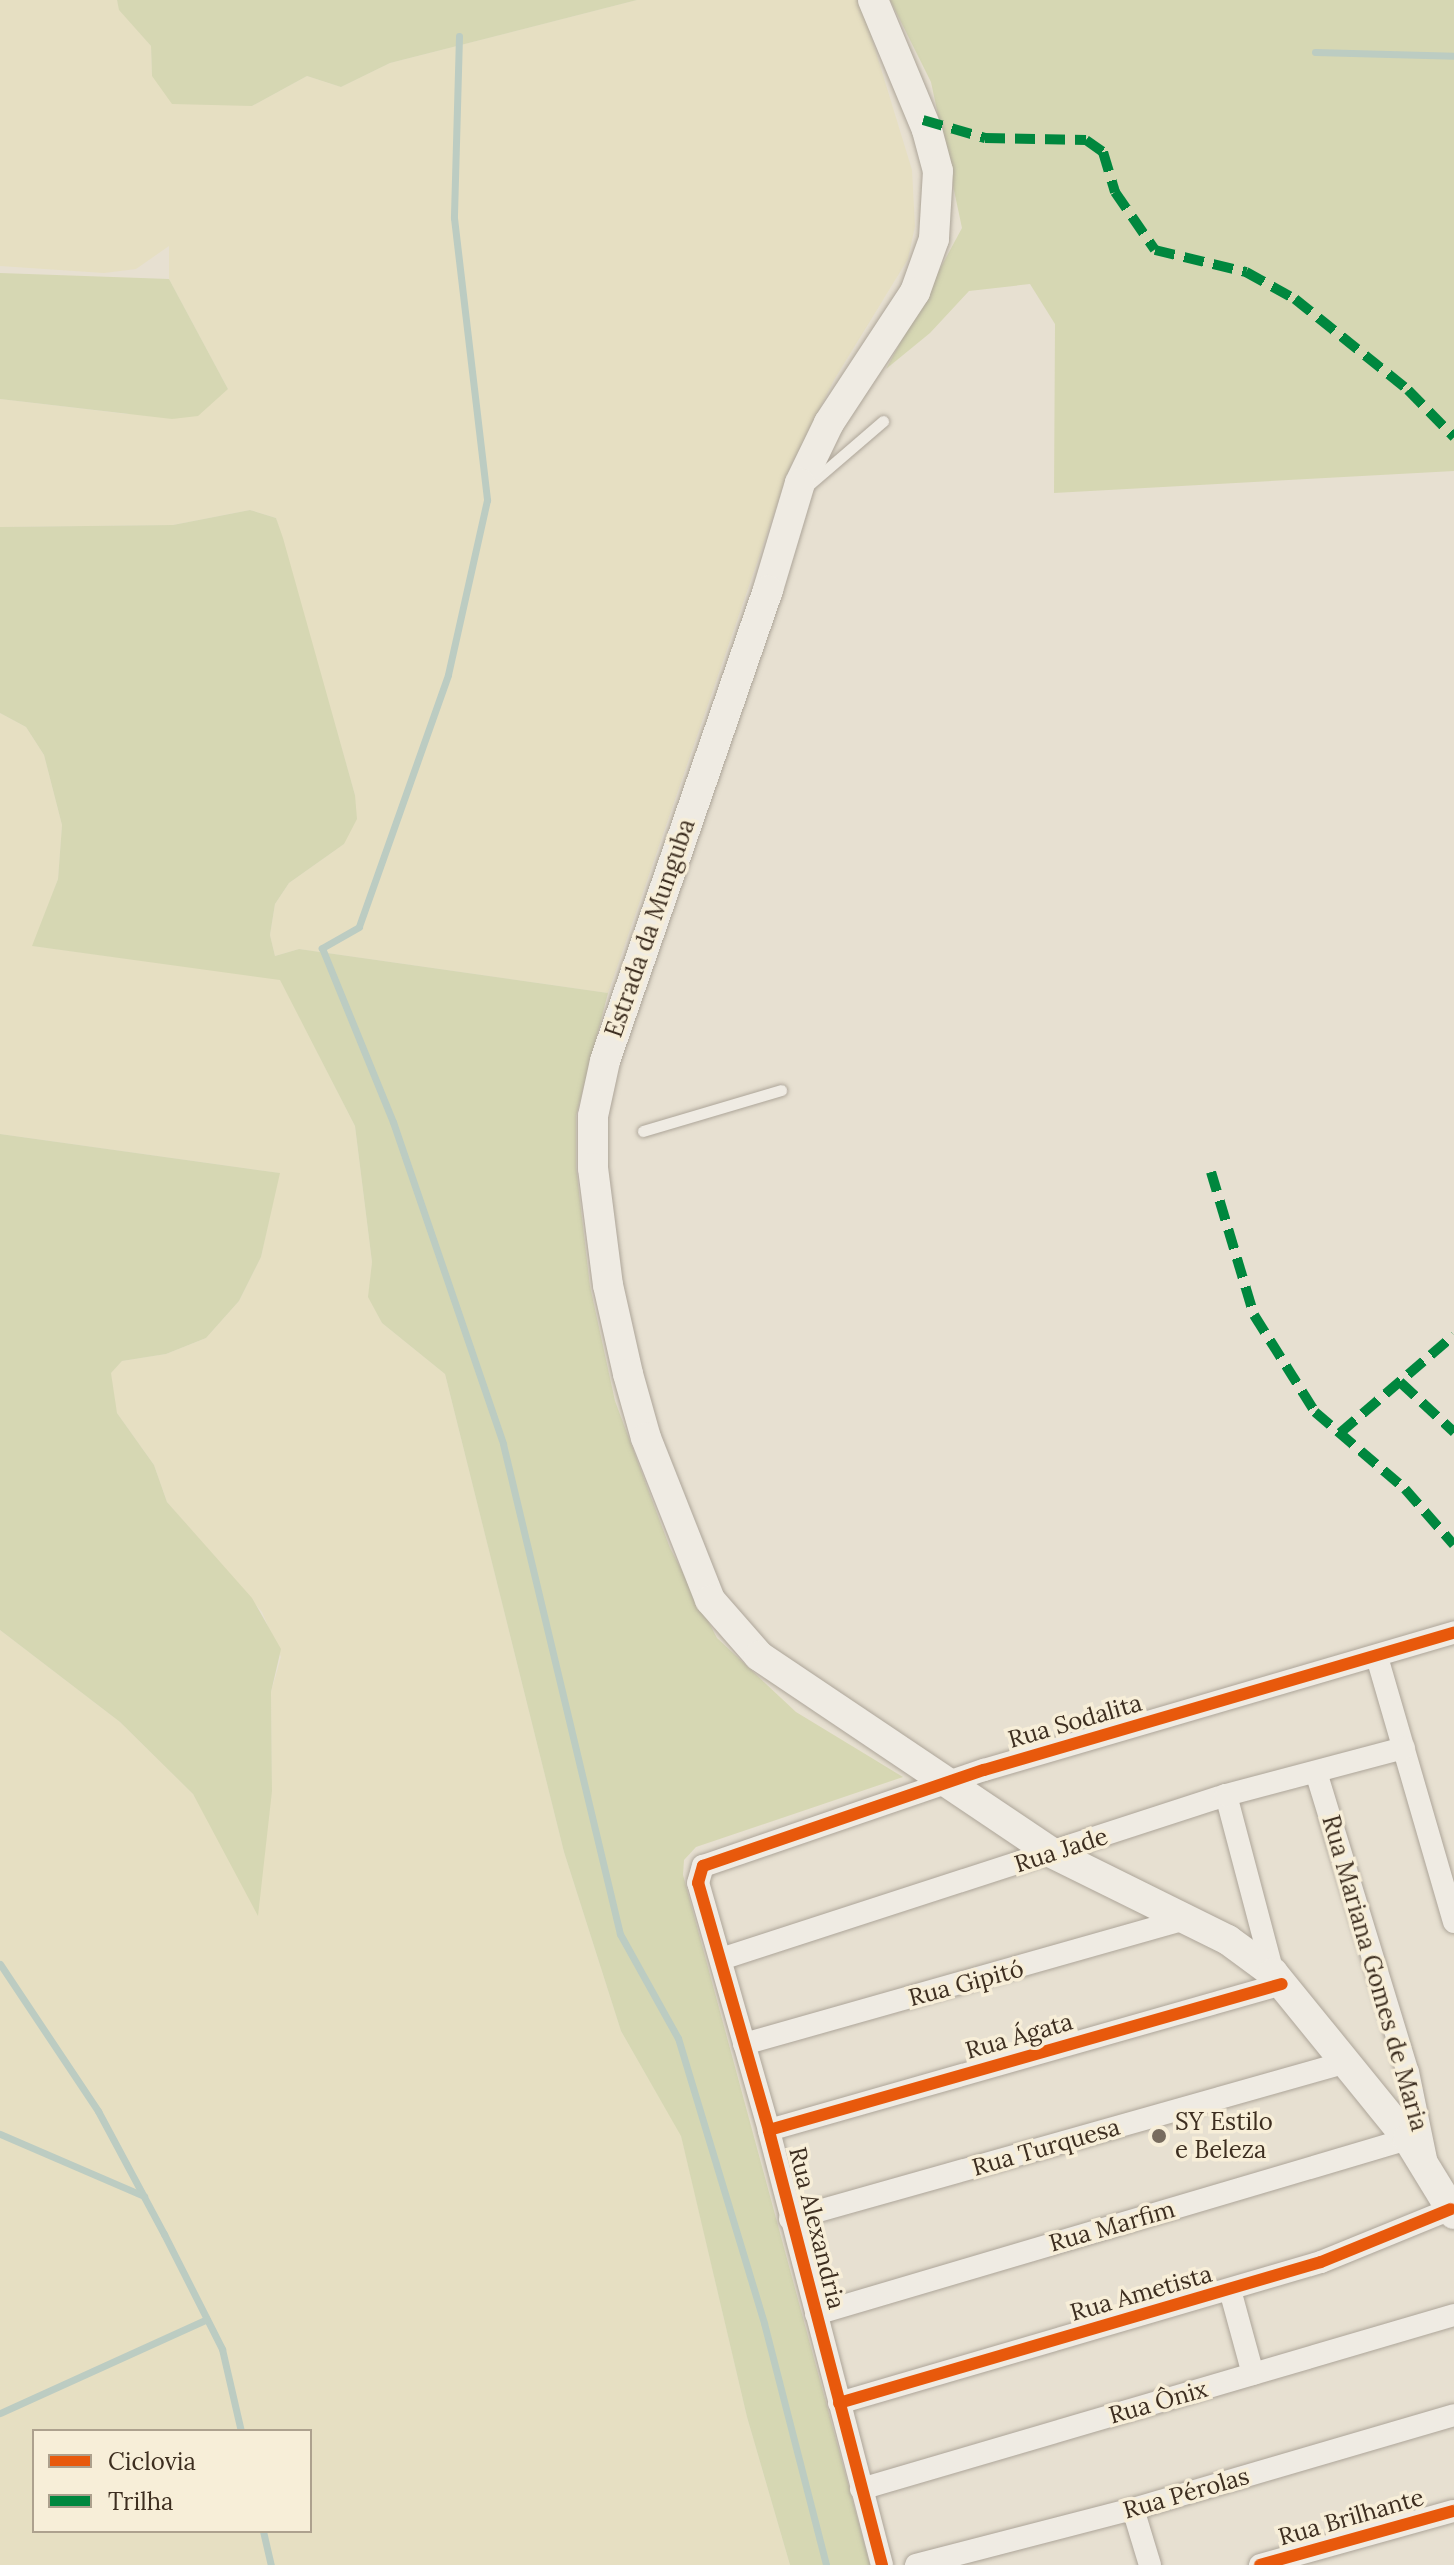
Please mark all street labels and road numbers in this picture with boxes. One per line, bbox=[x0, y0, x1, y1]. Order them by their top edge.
street label: Estrada da Munguba bbox=[599, 815, 701, 1041]
street label: Rua Sodalita bbox=[1005, 1688, 1145, 1754]
street label: Rua Mariana Gomes de Maria bbox=[1316, 1812, 1434, 2134]
street label: Rua Jade bbox=[1011, 1821, 1111, 1879]
street label: Rua Gipitó bbox=[905, 1954, 1027, 2012]
street label: Rua Ágata bbox=[962, 2007, 1076, 2065]
street label: Rua Turquesa bbox=[969, 2112, 1123, 2182]
street label: Rua Alexandria bbox=[783, 2144, 851, 2312]
street label: Rua Marfim bbox=[1046, 2194, 1178, 2258]
street label: Rua Ametista bbox=[1067, 2259, 1215, 2327]
street label: Rua Ônix bbox=[1105, 2374, 1211, 2430]
street label: Rua Pérolas bbox=[1120, 2461, 1252, 2525]
street label: Rua Brilhante bbox=[1275, 2482, 1427, 2552]

